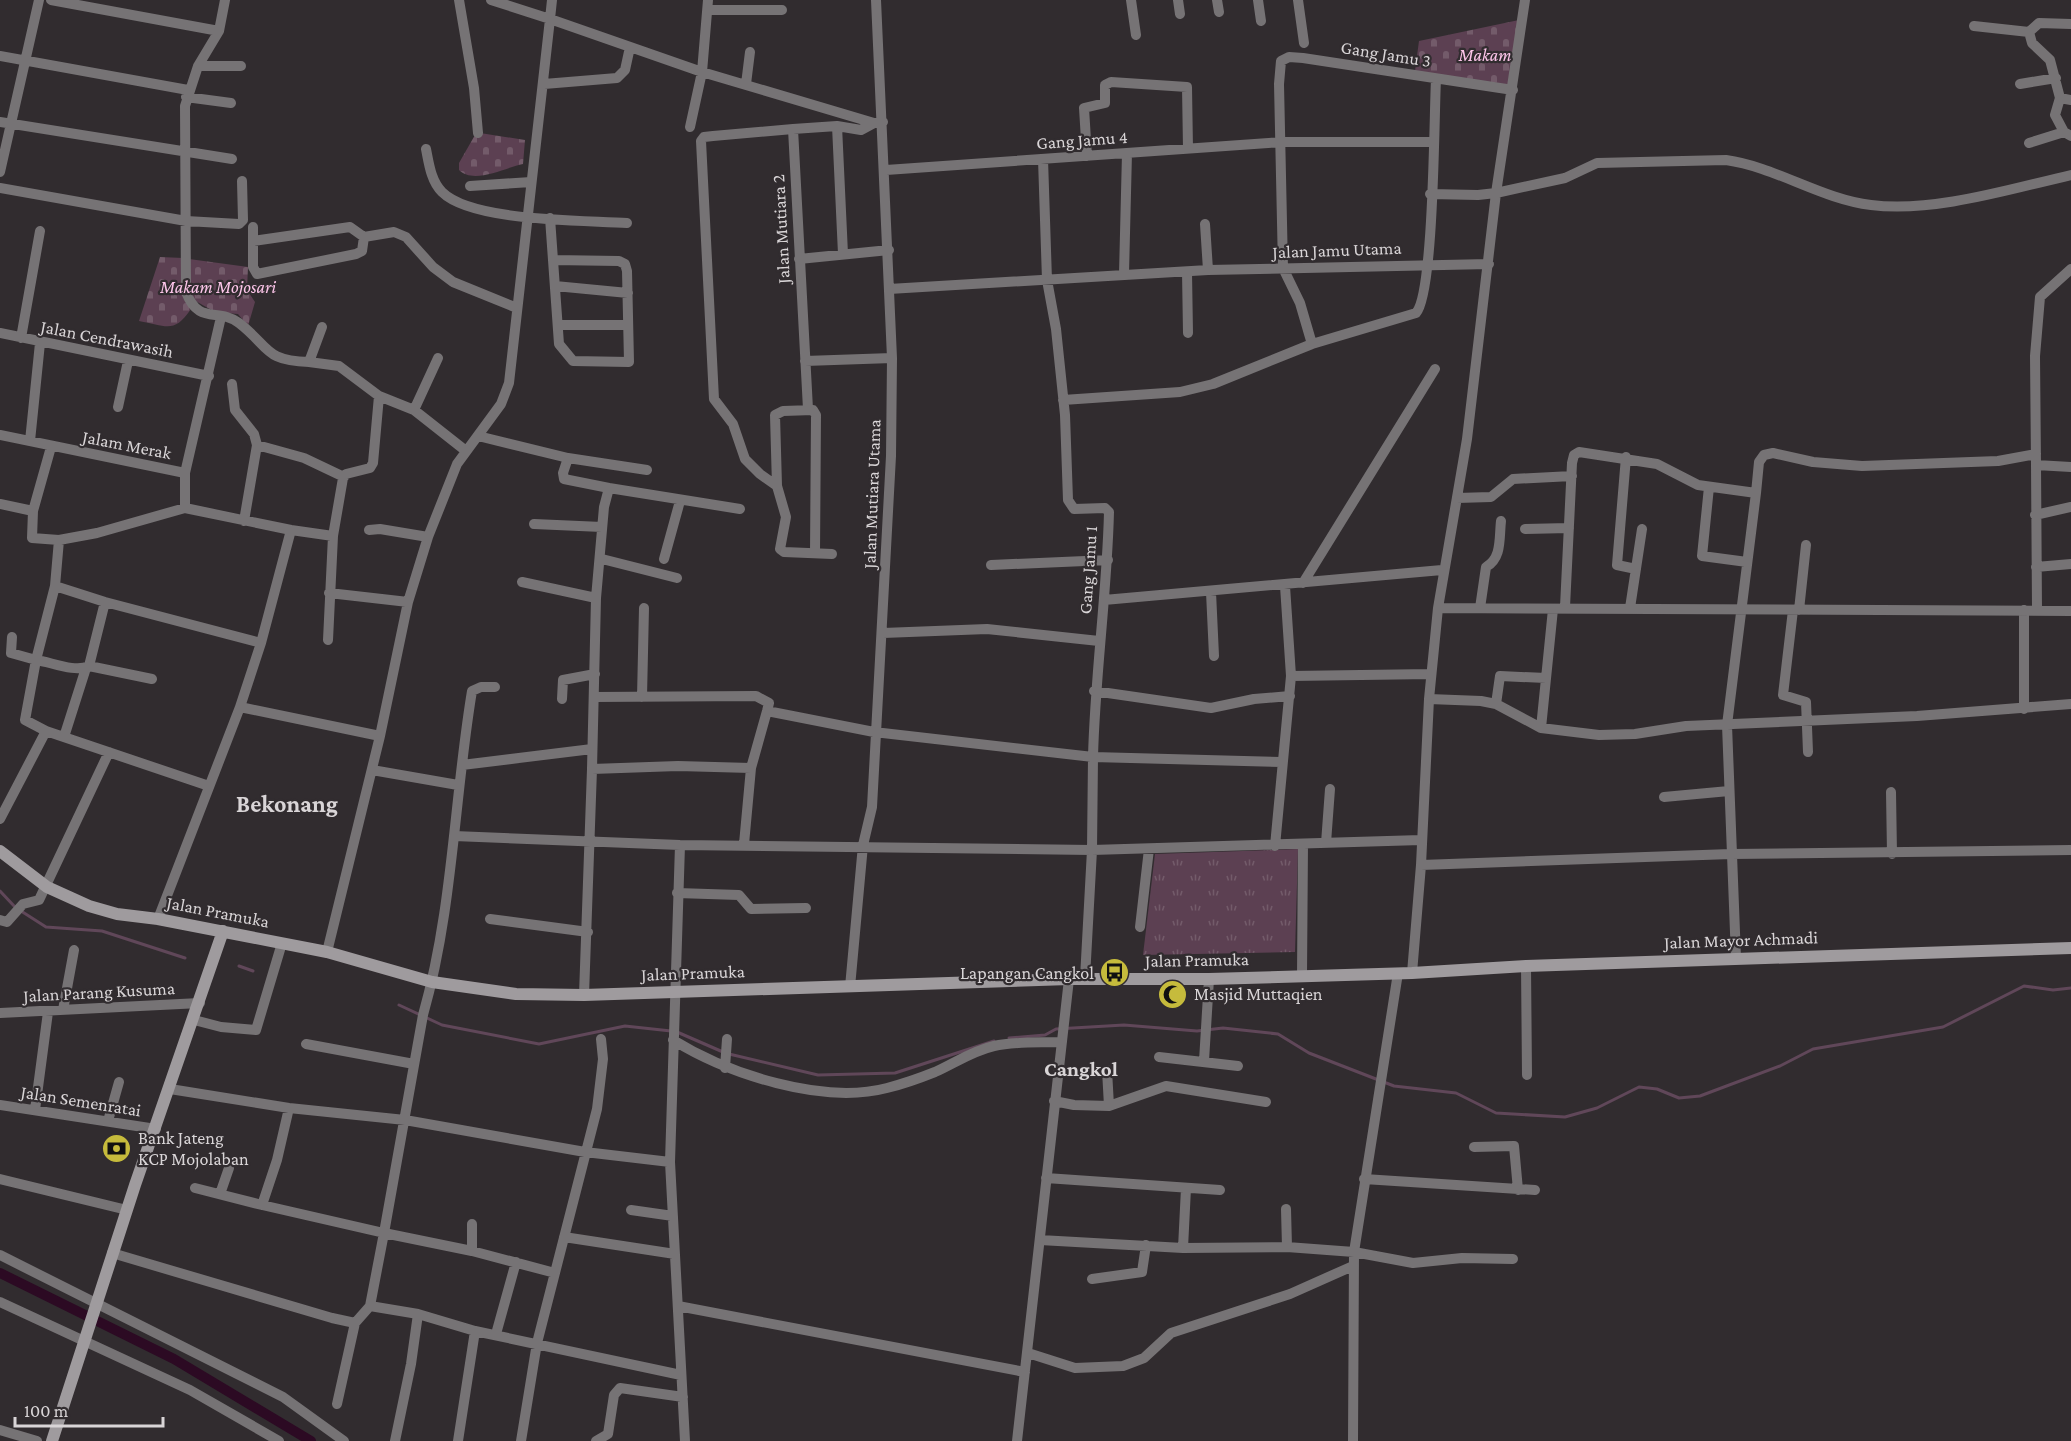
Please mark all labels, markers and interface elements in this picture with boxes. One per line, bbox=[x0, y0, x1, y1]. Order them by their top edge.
street label: Gang Jamu 3 bbox=[1339, 37, 1433, 71]
park label: Makam bbox=[1458, 45, 1511, 65]
street label: Gang Jamu 4 bbox=[1036, 127, 1128, 153]
street label: Jalan Mutiara 2 bbox=[768, 174, 794, 286]
street label: Jalan Jamu Utama bbox=[1270, 238, 1402, 262]
park label: Makam Mojosari bbox=[159, 277, 276, 298]
street label: Jalan Cendrawasih bbox=[37, 316, 175, 362]
street label: Jalan Mutiara Utama bbox=[859, 419, 885, 571]
street label: Jalam Merak bbox=[79, 426, 174, 464]
street label: Gang Jamu 1 bbox=[1075, 525, 1101, 615]
district label: Bekonang bbox=[236, 790, 338, 817]
street label: Jalan Pramuka bbox=[163, 892, 271, 932]
street label: Jalan Mayor Achmadi bbox=[1662, 927, 1819, 953]
street label: Jalan Pramuka bbox=[1143, 949, 1249, 971]
bus stop icon: Lapangan Cangkol bbox=[1099, 957, 1131, 989]
street label: Jalan Pramuka bbox=[639, 961, 745, 985]
place label: Lapangan Cangkol bbox=[960, 963, 1094, 983]
street label: Jalan Parang Kusuma bbox=[21, 978, 175, 1006]
mosque icon: Masjid Muttaqien bbox=[1157, 978, 1189, 1010]
place label: Masjid Muttaqien bbox=[1194, 984, 1323, 1005]
district label: Cangkol bbox=[1044, 1057, 1118, 1081]
street label: Jalan Semenratai bbox=[17, 1081, 143, 1120]
place label: Bank Jateng KCP Mojolaban bbox=[138, 1128, 249, 1170]
bank icon: Bank Jateng KCP Mojolaban bbox=[101, 1132, 133, 1164]
scale bar bbox=[15, 1390, 164, 1428]
text: 100 m bbox=[24, 1401, 69, 1421]

